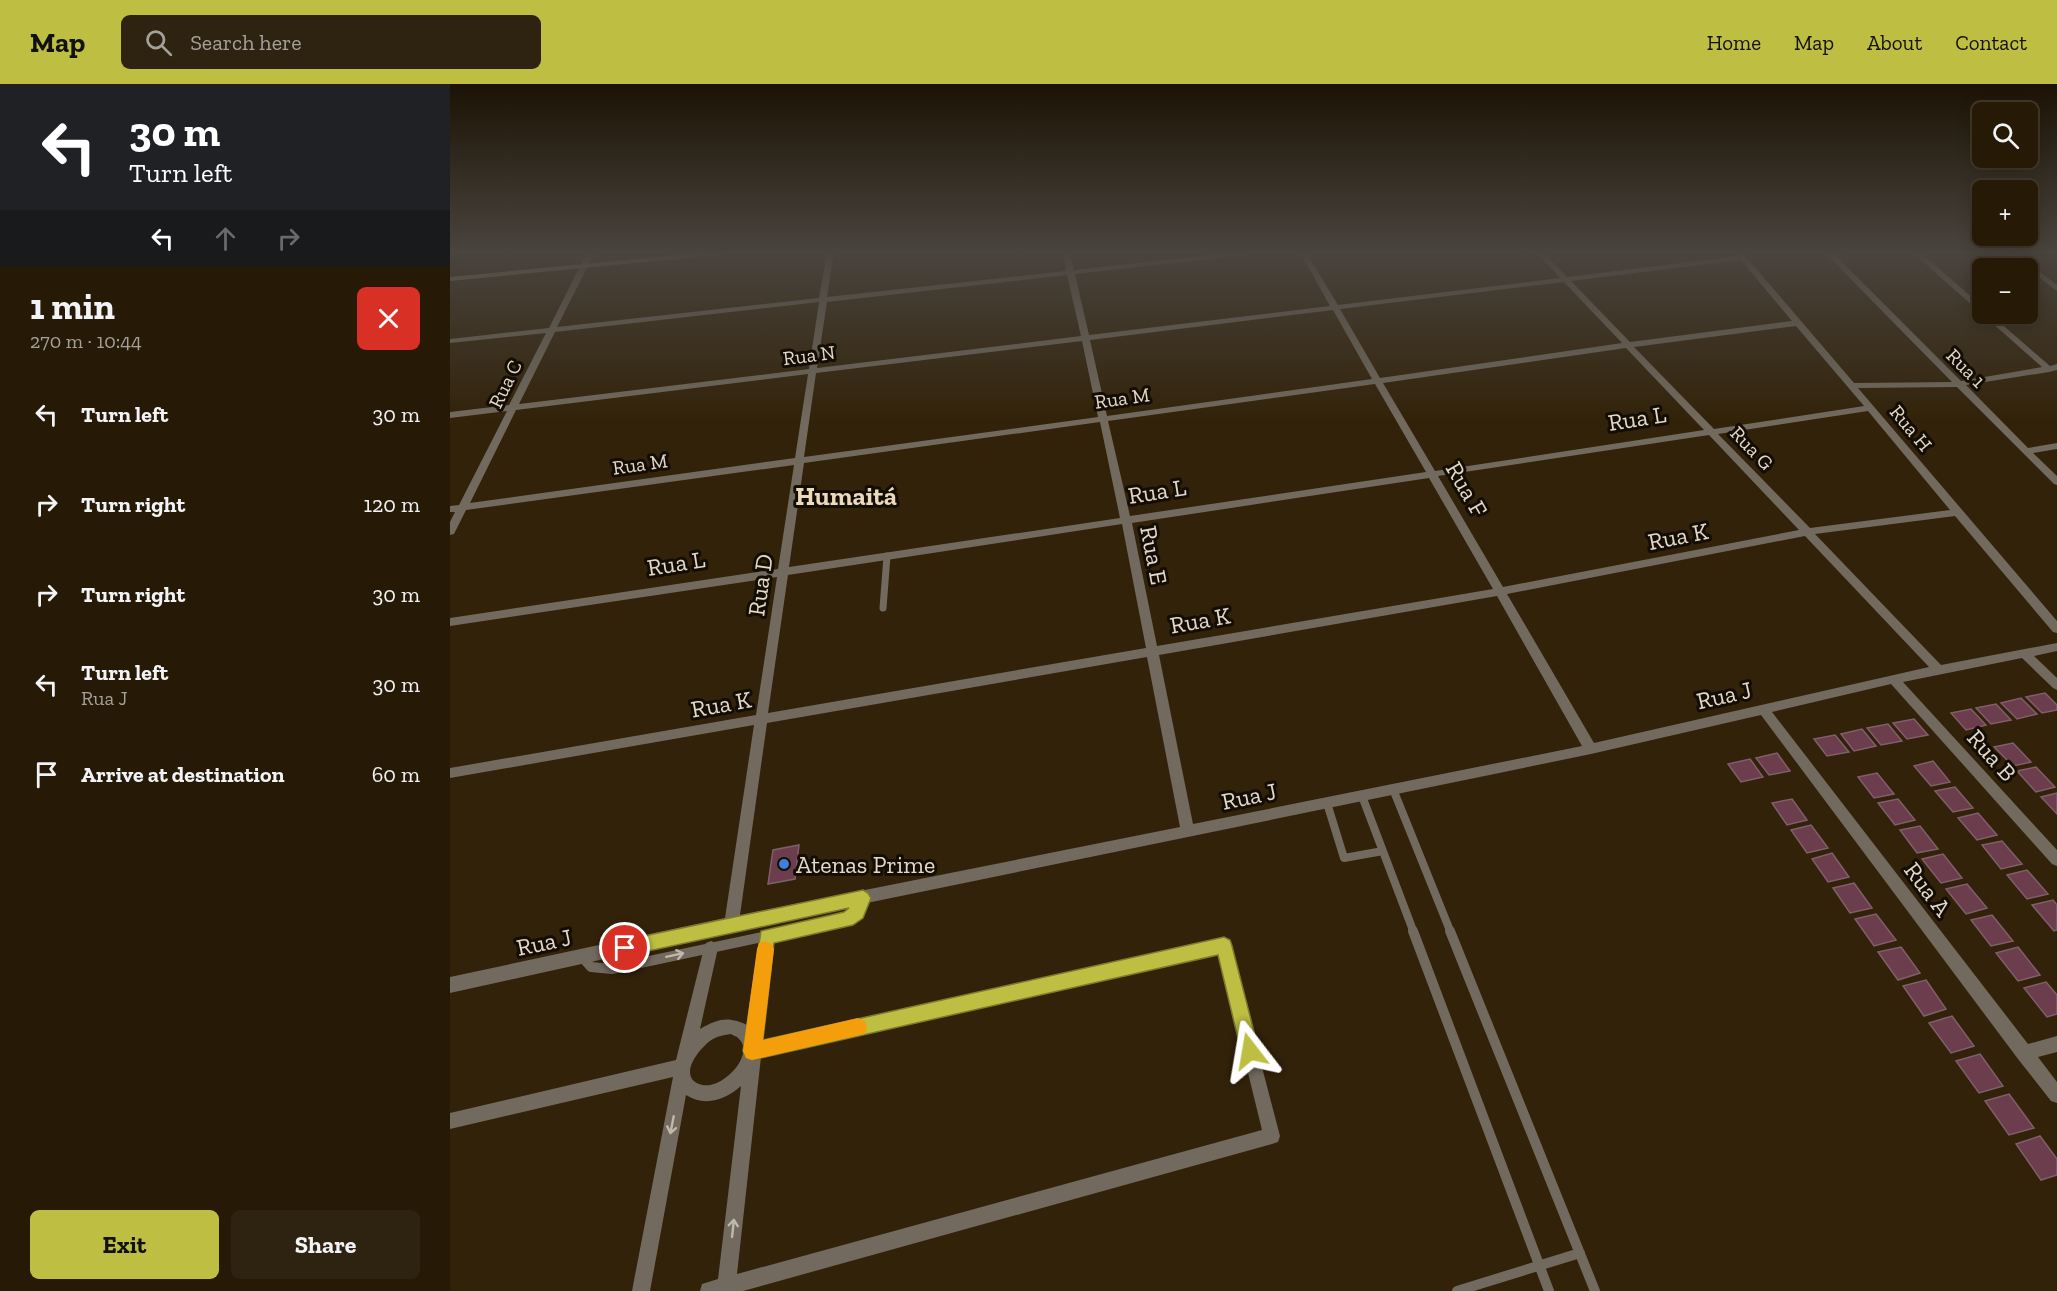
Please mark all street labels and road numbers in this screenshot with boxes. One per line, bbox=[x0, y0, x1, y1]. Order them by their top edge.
street label: Rua N bbox=[781, 340, 837, 370]
street label: Rua 1 bbox=[1941, 343, 1991, 393]
street label: Rua C bbox=[483, 356, 527, 412]
street label: Rua M bbox=[1093, 382, 1151, 414]
street label: Rua L bbox=[1606, 399, 1668, 437]
street label: Rua H bbox=[1885, 400, 1937, 456]
street label: Rua G bbox=[1725, 421, 1779, 475]
street label: Rua M bbox=[611, 448, 669, 480]
street label: Rua F bbox=[1440, 456, 1494, 522]
street label: Rua L bbox=[1126, 472, 1188, 510]
street label: Rua K bbox=[1645, 516, 1711, 556]
street label: Rua E bbox=[1134, 523, 1174, 587]
street label: Rua L bbox=[645, 544, 707, 582]
street label: Rua D bbox=[741, 552, 779, 618]
street label: Rua K bbox=[1168, 600, 1233, 640]
street label: Rua J bbox=[1694, 675, 1754, 715]
street label: Rua K bbox=[689, 684, 754, 724]
street label: Rua B bbox=[1961, 723, 2023, 787]
street label: Rua J bbox=[1219, 776, 1279, 816]
street label: Rua A bbox=[1898, 856, 1958, 922]
street label: Rua J bbox=[514, 922, 574, 962]

